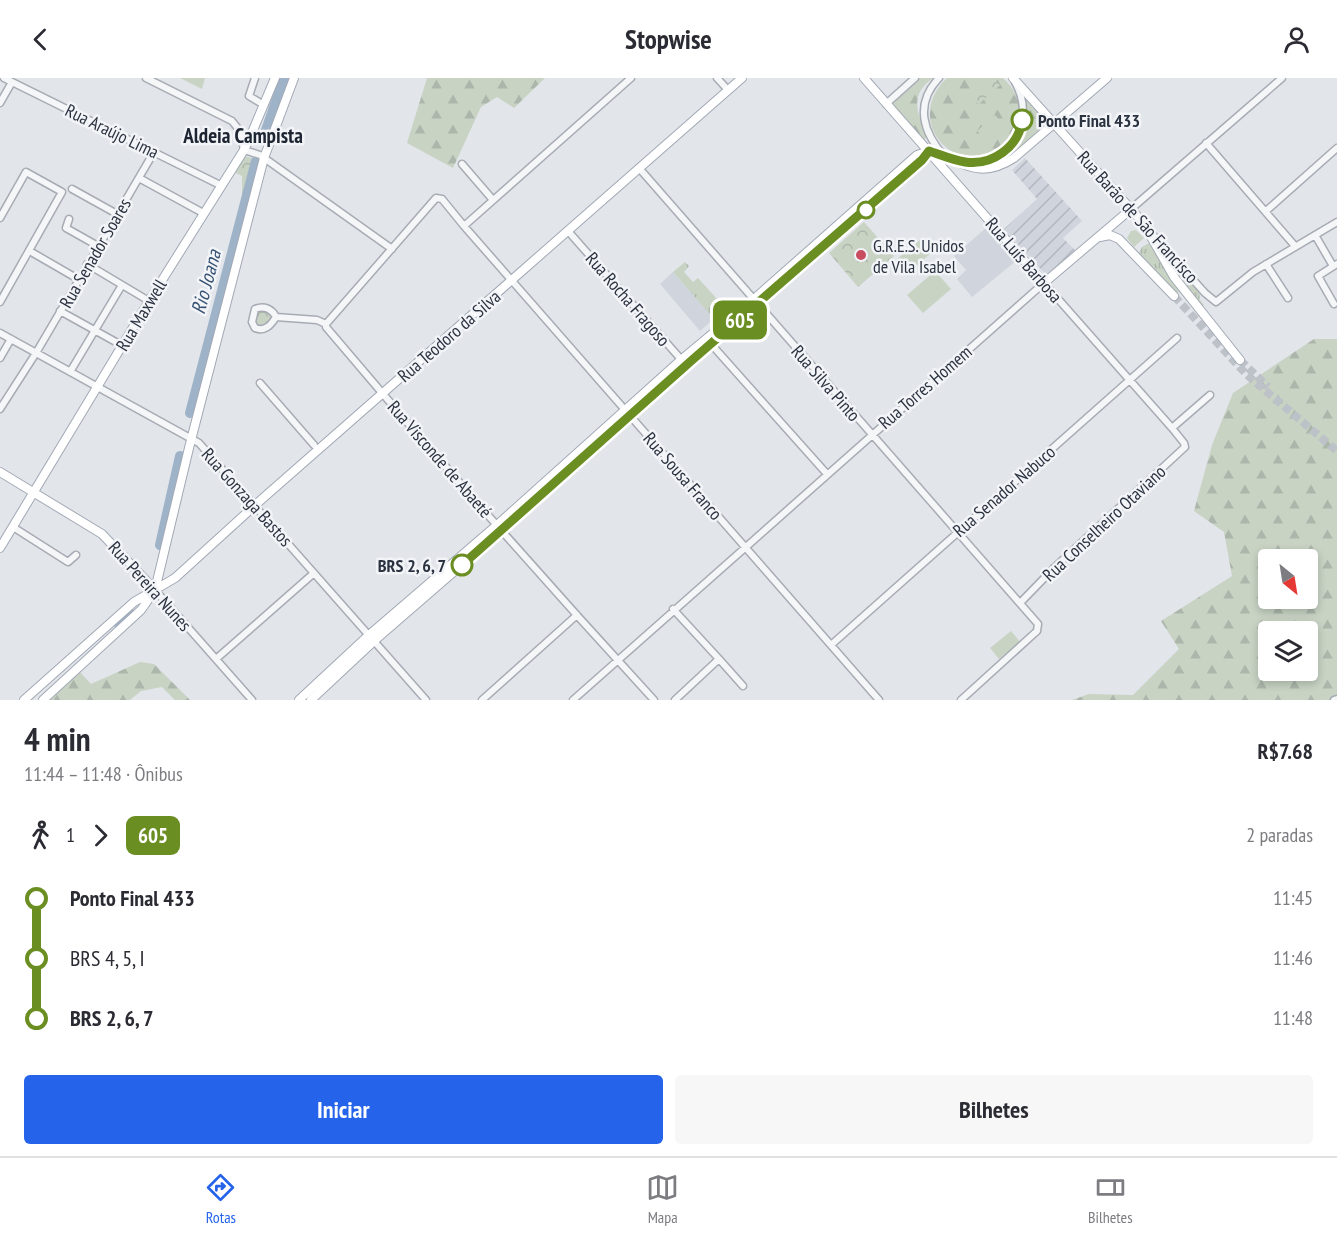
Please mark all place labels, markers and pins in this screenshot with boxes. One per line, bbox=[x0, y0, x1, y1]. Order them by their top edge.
marker: Ponto Final 433 bbox=[1011, 109, 1033, 131]
place label: Ponto Final 433 bbox=[1038, 109, 1140, 132]
unlabelled marker bbox=[857, 201, 875, 219]
place label: G.R.E.S. Unidos de Vila Isabel bbox=[873, 234, 964, 278]
marker: G.R.E.S. Unidos de Vila Isabel bbox=[854, 248, 868, 262]
place label: BRS 2, 6, 7 bbox=[378, 554, 446, 577]
marker: BRS 2, 6, 7 bbox=[451, 554, 473, 576]

